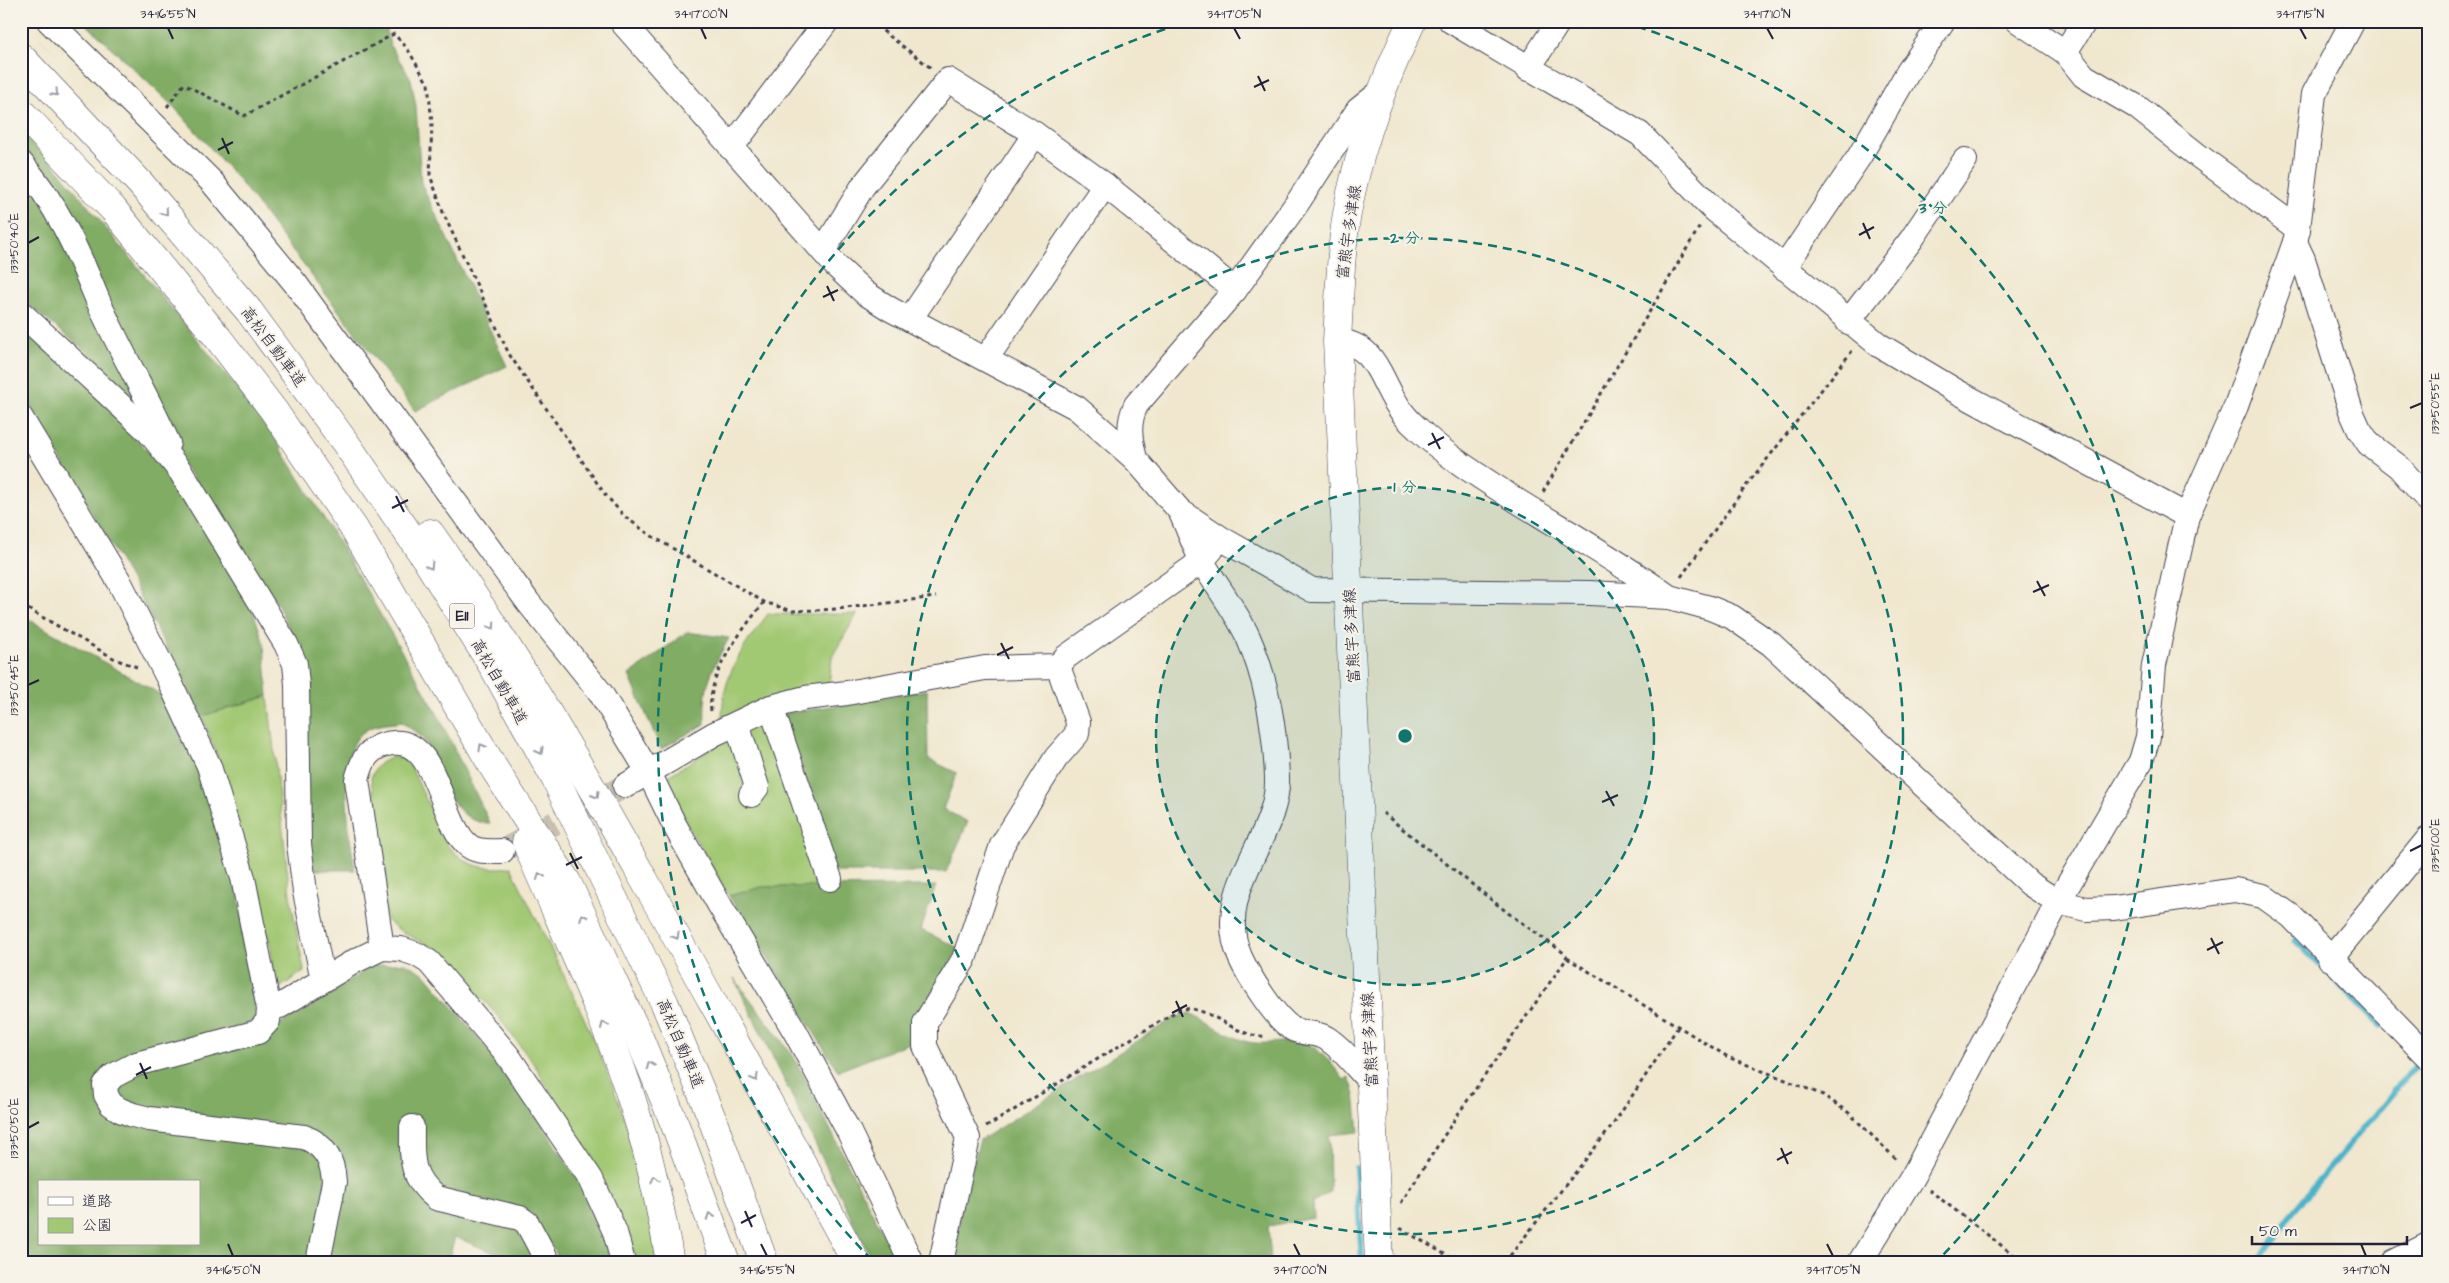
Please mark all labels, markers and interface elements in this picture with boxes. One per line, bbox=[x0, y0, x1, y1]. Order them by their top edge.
text: 34°16'55"N bbox=[140, 6, 196, 23]
text: 34°17'00"N bbox=[674, 6, 728, 23]
text: 34°17'05"N bbox=[1207, 6, 1262, 23]
text: 34°17'10"N bbox=[1743, 6, 1791, 23]
text: 34°17'15"N bbox=[2276, 6, 2325, 23]
one-way arrow bbox=[49, 87, 58, 96]
street label: 富熊宇多津線 bbox=[1331, 183, 1367, 281]
text: 3 分 bbox=[1918, 198, 1947, 219]
one-way arrow bbox=[159, 206, 168, 215]
text: 133°50'40"E bbox=[6, 213, 23, 273]
text: 2 分 bbox=[1389, 228, 1420, 249]
street label: 高松自動車道 bbox=[236, 302, 311, 392]
text: 133°50'55"E bbox=[2427, 372, 2444, 434]
text: 1 分 bbox=[1394, 477, 1416, 498]
one-way arrow bbox=[424, 560, 434, 569]
street label: 富熊宇多津線 bbox=[1339, 587, 1365, 684]
road number: E11 bbox=[450, 604, 474, 628]
one-way arrow bbox=[486, 621, 496, 630]
street label: 高松自動車道 bbox=[466, 634, 533, 729]
text: 133°50'45"E bbox=[6, 655, 23, 716]
centre of rings bbox=[1396, 727, 1414, 745]
one-way arrow bbox=[479, 744, 489, 753]
one-way arrow bbox=[534, 745, 544, 754]
one-way arrow bbox=[589, 789, 599, 798]
text: 133°51'00"E bbox=[2427, 818, 2444, 872]
one-way arrow bbox=[536, 872, 547, 881]
one-way arrow bbox=[579, 913, 590, 922]
one-way arrow bbox=[669, 931, 679, 940]
street label: 富熊宇多津線 bbox=[1357, 991, 1383, 1088]
street label: 高松自動車道 bbox=[651, 995, 709, 1092]
one-way arrow bbox=[600, 1021, 610, 1030]
one-way arrow bbox=[646, 1061, 657, 1070]
one-way arrow bbox=[749, 1072, 759, 1081]
text: 133°50'50"E bbox=[6, 1098, 23, 1158]
one-way arrow bbox=[650, 1175, 661, 1184]
legend bbox=[38, 1180, 200, 1246]
text: 道路 bbox=[82, 1191, 112, 1212]
one-way arrow bbox=[705, 1212, 716, 1221]
scale bar bbox=[2252, 1213, 2406, 1245]
text: 公園 bbox=[82, 1215, 112, 1236]
text: 50 m bbox=[2259, 1221, 2297, 1242]
text: 34°16'50"N bbox=[206, 1262, 261, 1279]
text: 34°16'55"N bbox=[739, 1262, 795, 1279]
text: 34°17'00"N bbox=[1273, 1262, 1327, 1279]
text: 34°17'05"N bbox=[1806, 1262, 1861, 1279]
text: 34°17'10"N bbox=[2342, 1262, 2390, 1279]

